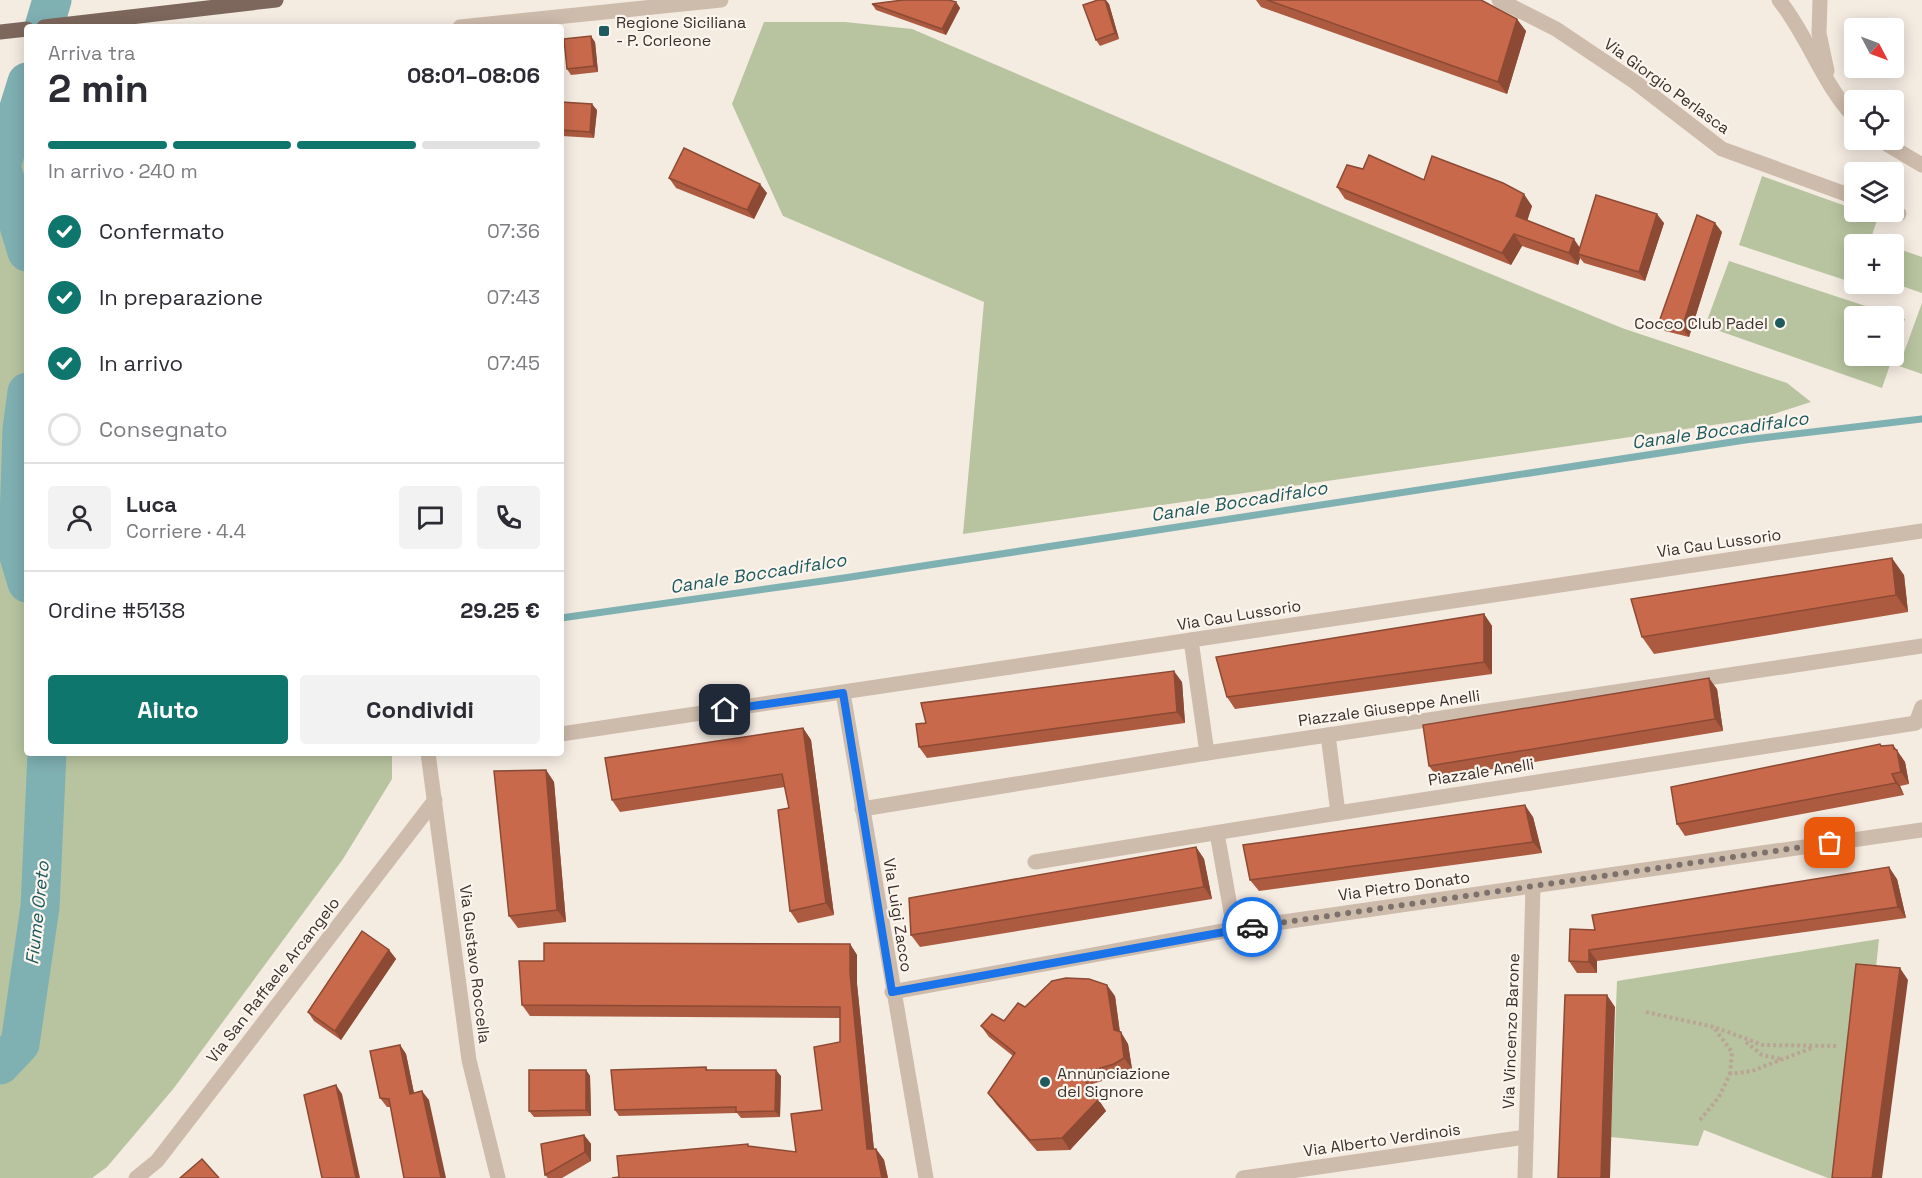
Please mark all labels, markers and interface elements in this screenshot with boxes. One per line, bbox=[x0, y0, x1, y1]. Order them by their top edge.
place label: Regione Siciliana - P. Corleone bbox=[616, 12, 746, 51]
north arrow bbox=[1844, 18, 1904, 78]
map controls bbox=[1844, 18, 1904, 366]
marker: Regione Siciliana - P. Corleone bbox=[597, 24, 611, 38]
street label: Via Giorgio Perlasca bbox=[1600, 33, 1734, 139]
text: Arriva tra bbox=[48, 40, 136, 66]
text: 08:01–08:06 bbox=[407, 61, 540, 89]
text: 2 min bbox=[48, 64, 149, 113]
button: locate bbox=[1844, 90, 1904, 150]
text: In arrivo · 240 m bbox=[48, 158, 198, 184]
button: layers bbox=[1844, 162, 1904, 222]
icon: check bbox=[48, 215, 81, 248]
text: Confermato bbox=[99, 217, 225, 245]
text: 07:36 bbox=[487, 218, 540, 244]
button: + bbox=[1844, 234, 1904, 294]
icon: check bbox=[48, 281, 81, 314]
text: In preparazione bbox=[99, 283, 263, 311]
text: 07:43 bbox=[487, 284, 540, 310]
button: − bbox=[1844, 306, 1904, 366]
place label: Cocco Club Padel bbox=[1634, 313, 1768, 334]
marker: Cocco Club Padel bbox=[1773, 316, 1787, 330]
icon: check bbox=[48, 347, 81, 380]
text: In arrivo bbox=[99, 349, 183, 377]
text: 07:45 bbox=[487, 350, 540, 376]
water label: Canale Boccadifalco bbox=[1630, 406, 1811, 454]
text: Consegnato bbox=[99, 415, 228, 443]
water label: Canale Boccadifalco bbox=[1149, 476, 1330, 526]
button: person bbox=[48, 486, 111, 549]
button: chat bbox=[399, 486, 462, 549]
button: phone bbox=[477, 486, 540, 549]
text: Luca bbox=[126, 490, 177, 518]
text: Corriere · 4.4 bbox=[126, 518, 246, 544]
street label: Via Cau Lussorio bbox=[1655, 524, 1783, 562]
water label: Canale Boccadifalco bbox=[668, 548, 849, 598]
street label: Via Cau Lussorio bbox=[1175, 595, 1303, 635]
text: Ordine #5138 bbox=[48, 596, 185, 624]
text: 29.25 € bbox=[460, 596, 540, 624]
button: Aiuto bbox=[48, 675, 288, 744]
button: Condividi bbox=[300, 675, 540, 744]
pin bbox=[699, 684, 750, 735]
street label: Piazzale Giuseppe Anelli bbox=[1297, 685, 1481, 731]
icon: home bbox=[708, 693, 741, 726]
street label: Piazzale Anelli bbox=[1427, 753, 1535, 791]
pin bbox=[1804, 817, 1855, 868]
icon: bag bbox=[1813, 826, 1846, 859]
street label: Via Luigi Zacco bbox=[879, 857, 917, 973]
water label: Fiume Oreto bbox=[20, 859, 54, 966]
street label: Via Pietro Donato bbox=[1337, 866, 1471, 906]
street label: Via Gustavo Roccella bbox=[455, 883, 495, 1045]
street label: Via San Raffaele Arcangelo bbox=[202, 893, 344, 1067]
courier bbox=[1222, 897, 1282, 957]
icon: car bbox=[1236, 911, 1269, 944]
street label: Via Vincenzo Barone bbox=[1498, 953, 1524, 1109]
place label: Annunciazione del Signore bbox=[1057, 1063, 1170, 1102]
marker: Annunciazione del Signore bbox=[1038, 1075, 1052, 1089]
street label: Via Alberto Verdinois bbox=[1302, 1119, 1462, 1161]

